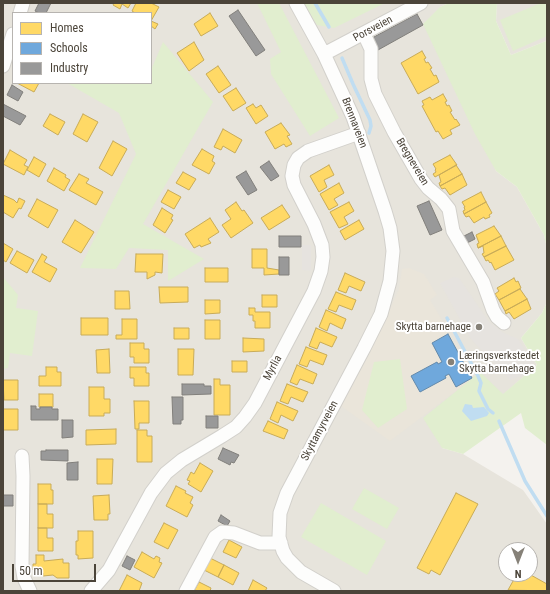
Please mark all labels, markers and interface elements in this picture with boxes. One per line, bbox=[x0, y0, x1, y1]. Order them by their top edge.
legend bbox=[12, 12, 152, 84]
street label: Porsveien bbox=[351, 13, 395, 45]
text: Homes bbox=[50, 21, 84, 35]
text: Schools bbox=[50, 41, 88, 55]
text: Industry bbox=[50, 61, 88, 75]
street label: Brennaveien bbox=[338, 96, 370, 150]
street label: Bregneveien bbox=[393, 136, 431, 188]
place label: Skytta barnehage bbox=[396, 320, 471, 334]
marker: Skytta barnehage bbox=[474, 322, 484, 332]
place label: Læringsverkstedet Skytta barnehage bbox=[459, 349, 539, 375]
street label: Myrlia bbox=[261, 353, 285, 383]
marker: Læringsverkstedet Skytta barnehage bbox=[446, 357, 456, 367]
street label: Skyttamyrveien bbox=[299, 399, 341, 463]
north arrow bbox=[498, 542, 538, 582]
scale bar bbox=[14, 556, 98, 582]
text: 50 m bbox=[19, 564, 43, 578]
text: N bbox=[515, 567, 521, 580]

